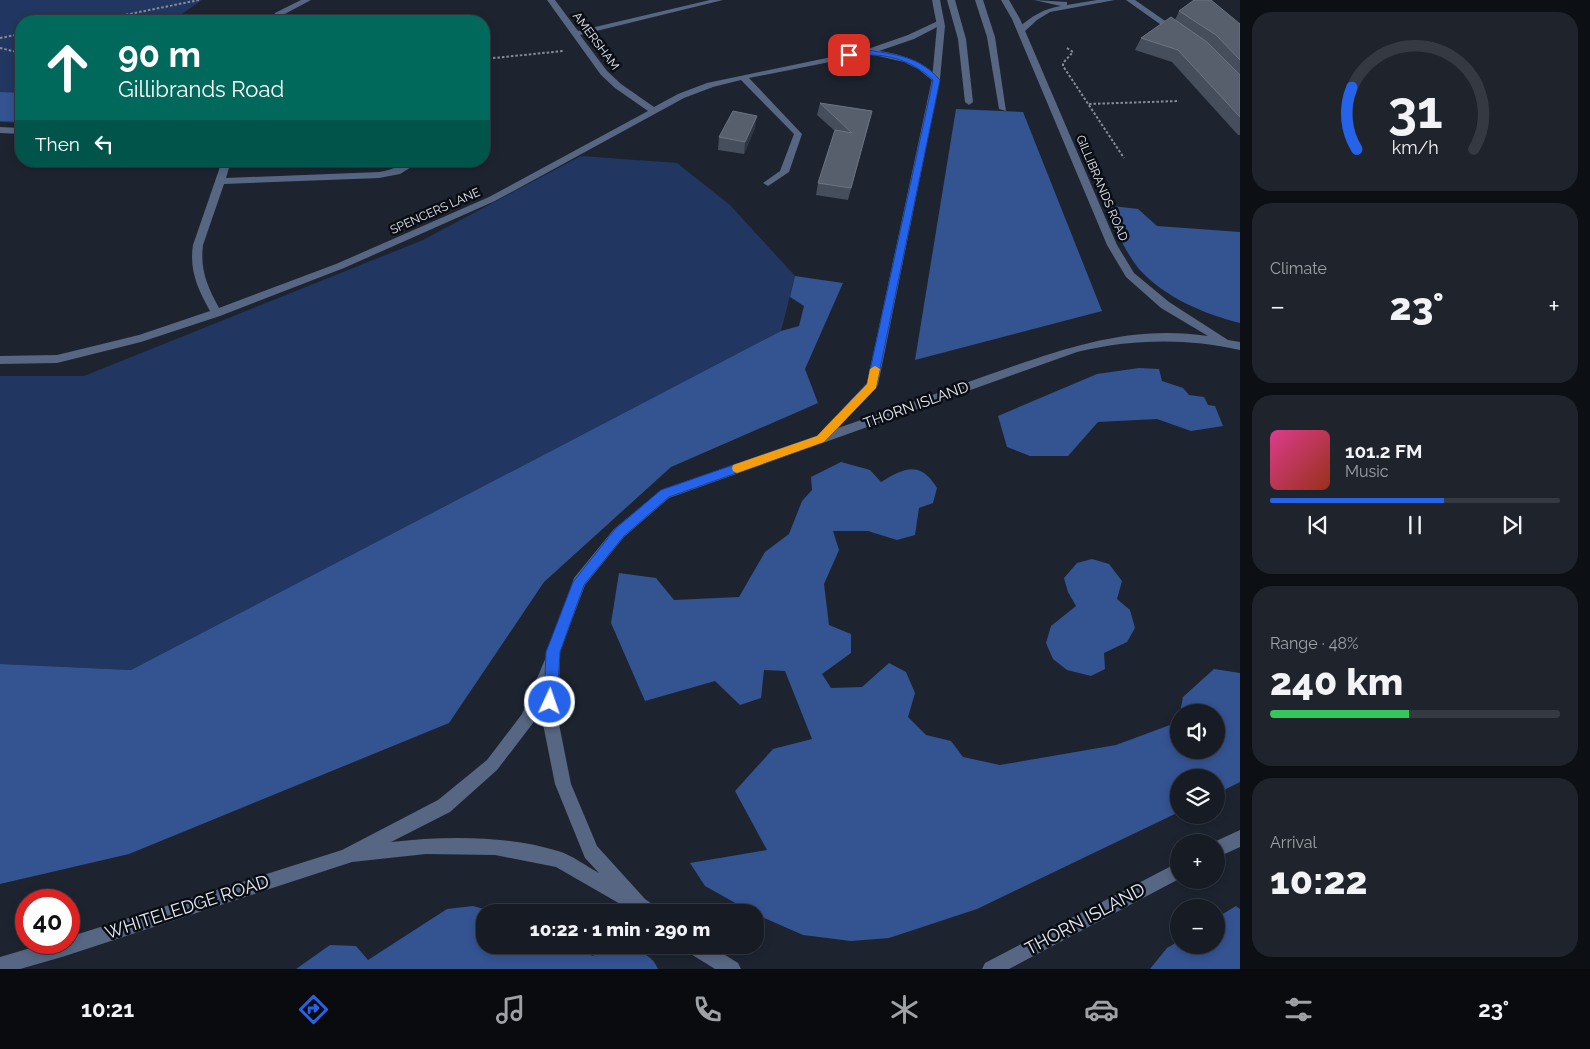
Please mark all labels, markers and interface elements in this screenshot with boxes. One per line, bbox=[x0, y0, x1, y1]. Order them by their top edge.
street label: AMERSHAM bbox=[570, 9, 622, 73]
text: 90 m bbox=[118, 34, 201, 75]
pin bbox=[828, 34, 870, 76]
icon: ahead bbox=[35, 35, 100, 100]
icon: arrive bbox=[835, 41, 863, 69]
text: Gillibrands Road bbox=[118, 76, 284, 102]
text: 31 bbox=[1388, 79, 1442, 140]
icon: left bbox=[90, 130, 118, 158]
text: Then bbox=[35, 133, 80, 155]
street label: GILLIBRANDS ROAD bbox=[1073, 133, 1131, 244]
text: km/h bbox=[1391, 137, 1439, 158]
street label: SPENCERS LANE bbox=[388, 185, 482, 237]
text: Climate bbox=[1270, 259, 1327, 278]
text: 23° bbox=[1390, 284, 1444, 329]
text: − bbox=[1270, 290, 1285, 323]
text: + bbox=[1548, 290, 1560, 323]
street label: THORN ISLAND bbox=[861, 378, 971, 432]
text: 101.2 FM bbox=[1345, 440, 1422, 462]
text: Music bbox=[1345, 462, 1389, 481]
icon: previous bbox=[1304, 511, 1332, 539]
icon: pause bbox=[1401, 511, 1429, 539]
icon: next bbox=[1498, 511, 1526, 539]
text: Range · 48% bbox=[1270, 634, 1359, 653]
text: 240 km bbox=[1270, 659, 1403, 704]
position arrow bbox=[523, 675, 575, 727]
map controls bbox=[1170, 704, 1225, 954]
button: sound bbox=[1170, 704, 1225, 759]
button: layers bbox=[1170, 769, 1225, 824]
text: Arrival bbox=[1270, 833, 1317, 852]
button: + bbox=[1170, 834, 1225, 889]
text: 10:22 bbox=[1270, 858, 1368, 903]
street label: WHITELEDGE ROAD bbox=[102, 870, 272, 943]
street label: THORN ISLAND bbox=[1021, 878, 1148, 959]
speed limit sign: 40 bbox=[15, 889, 80, 954]
button: − bbox=[1170, 899, 1225, 954]
text: 10:22 · 1 min · 290 m bbox=[530, 918, 710, 940]
icon: directions bbox=[296, 992, 331, 1027]
icon: music bbox=[493, 992, 528, 1027]
icon: phone bbox=[690, 992, 725, 1027]
icon: climate bbox=[887, 992, 922, 1027]
icon: car bbox=[1084, 992, 1119, 1027]
icon: filters bbox=[1281, 992, 1316, 1027]
text: 10:21 bbox=[81, 996, 134, 1022]
text: 23° bbox=[1478, 996, 1509, 1022]

